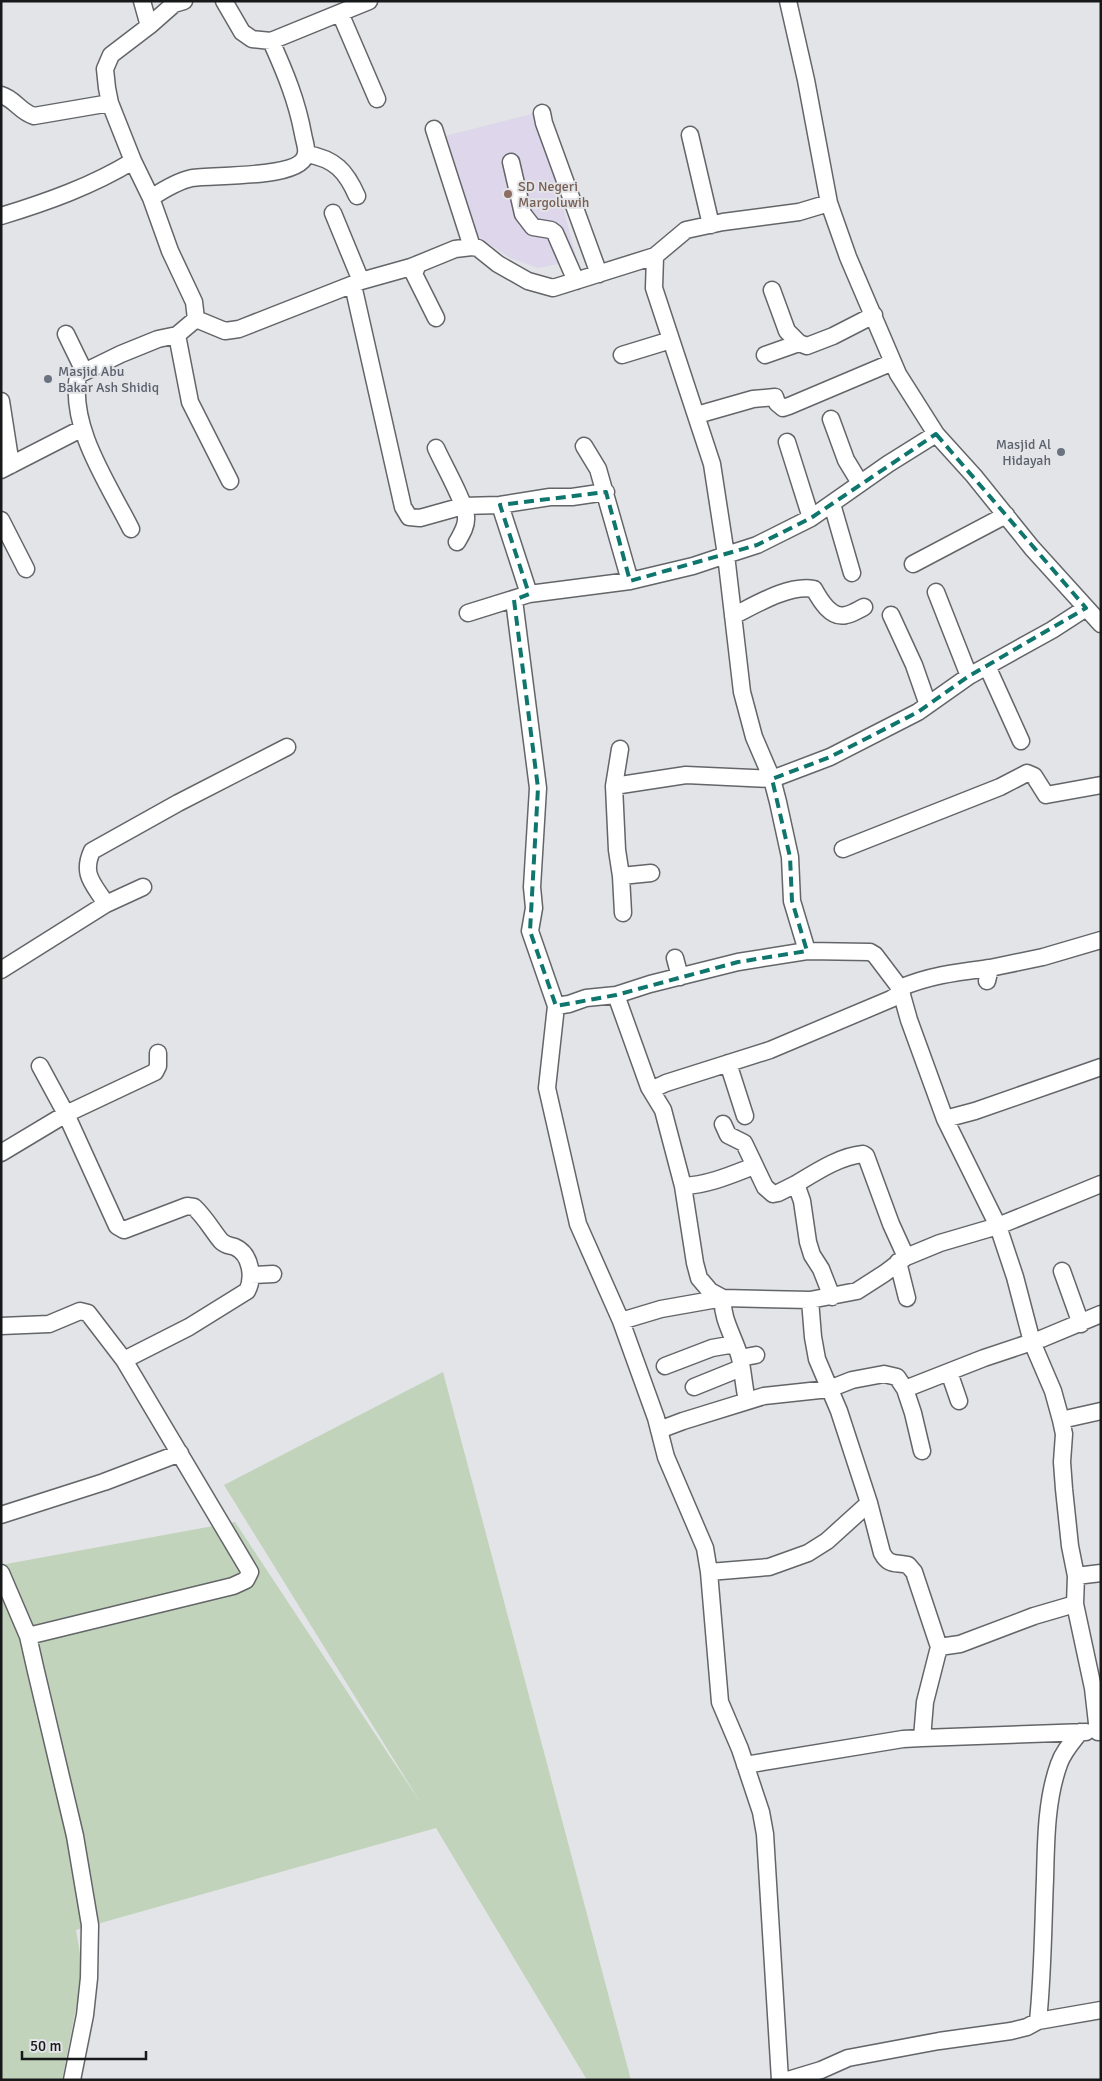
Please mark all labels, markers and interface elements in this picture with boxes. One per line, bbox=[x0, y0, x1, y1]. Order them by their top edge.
place label: SD Negeri Margoluwih bbox=[518, 178, 589, 211]
marker: SD Negeri Margoluwih bbox=[502, 188, 514, 200]
place label: Masjid Abu Bakar Ash Shidiq bbox=[58, 363, 159, 396]
marker: Masjid Abu Bakar Ash Shidiq bbox=[42, 373, 54, 385]
place label: Masjid Al Hidayah bbox=[996, 436, 1051, 469]
marker: Masjid Al Hidayah bbox=[1055, 446, 1067, 458]
scale bar bbox=[22, 2028, 146, 2060]
text: 50 m bbox=[30, 2037, 61, 2055]

